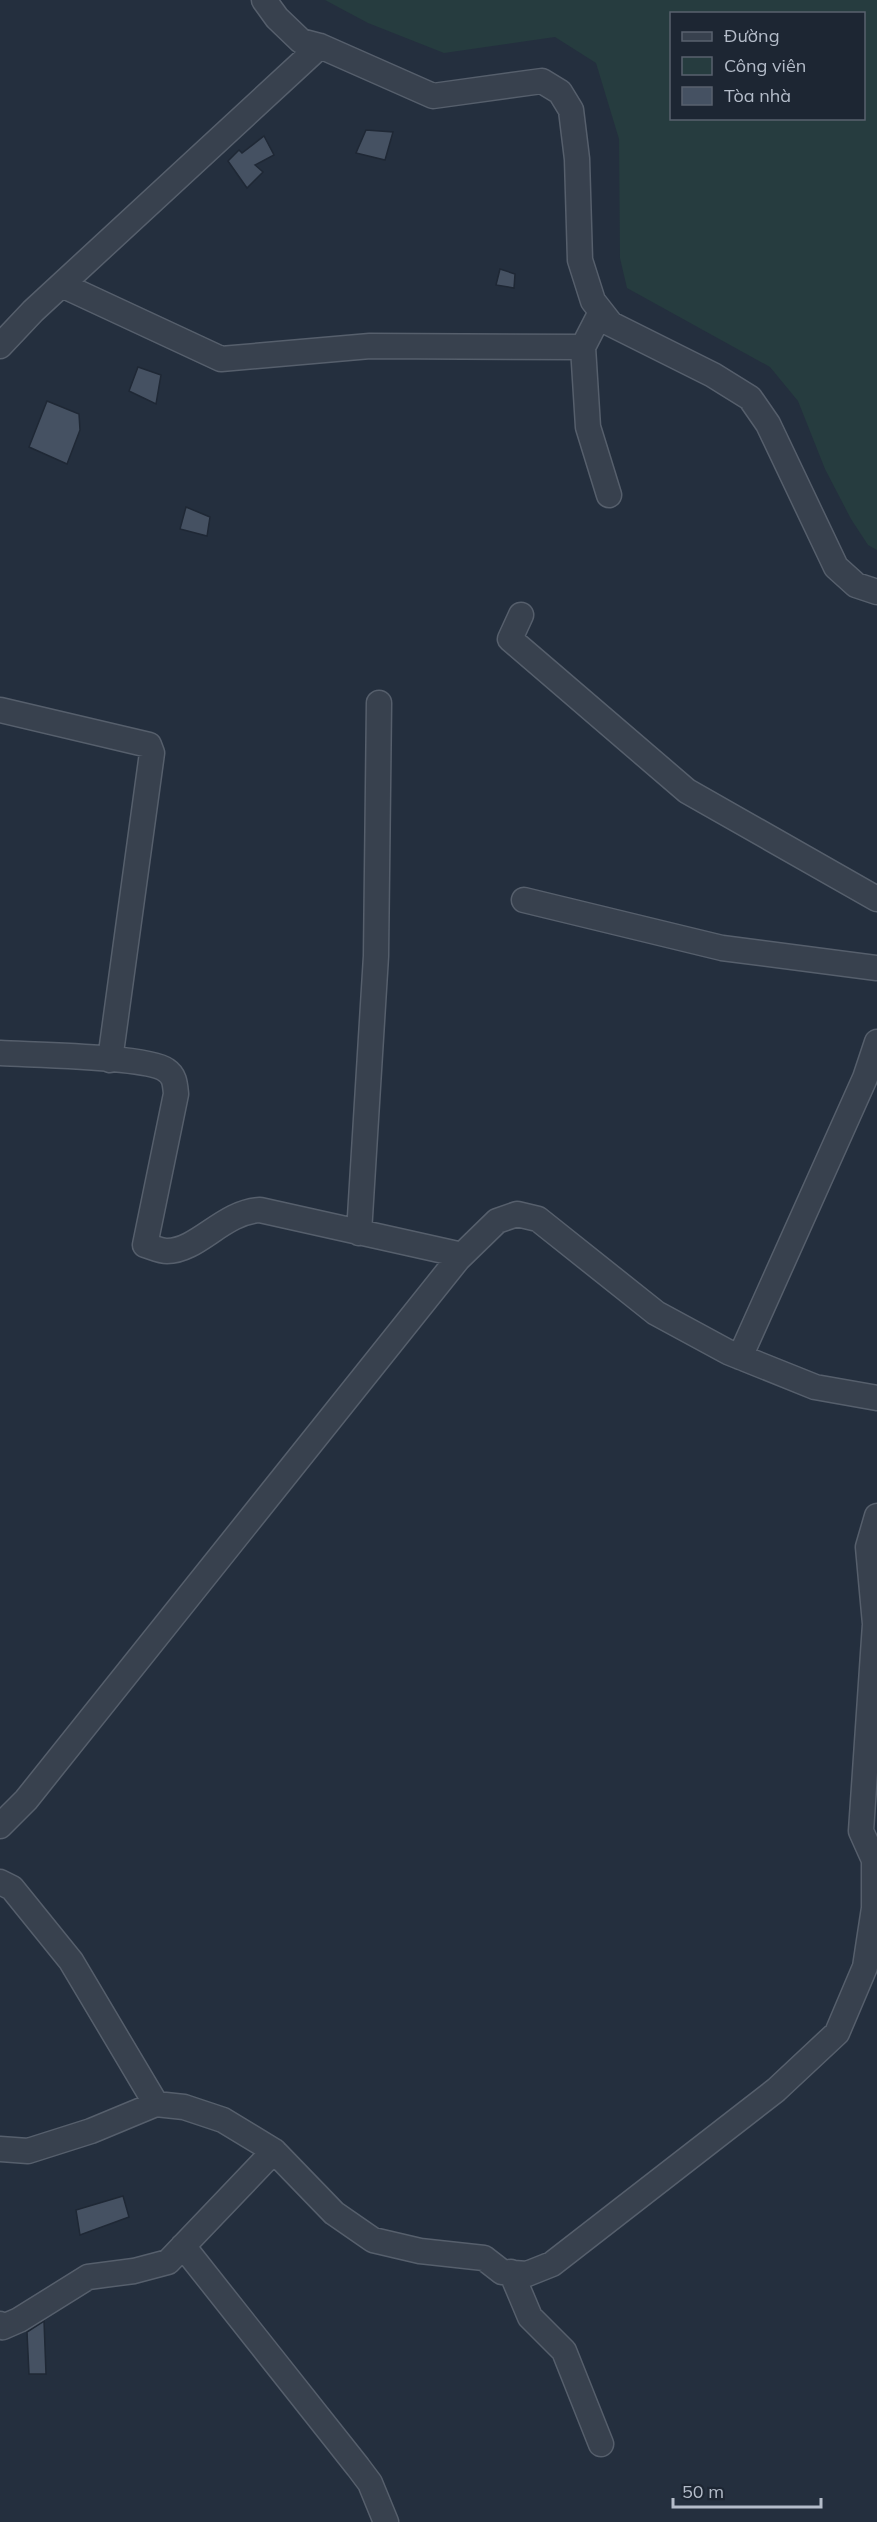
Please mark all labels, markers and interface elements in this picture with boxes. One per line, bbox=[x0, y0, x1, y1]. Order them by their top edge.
legend bbox=[670, 12, 865, 120]
text: Đường bbox=[724, 24, 780, 47]
text: Công viên bbox=[724, 54, 806, 77]
text: Tòa nhà bbox=[724, 84, 791, 107]
scale bar bbox=[673, 2471, 822, 2509]
text: 50 m bbox=[682, 2480, 724, 2503]

